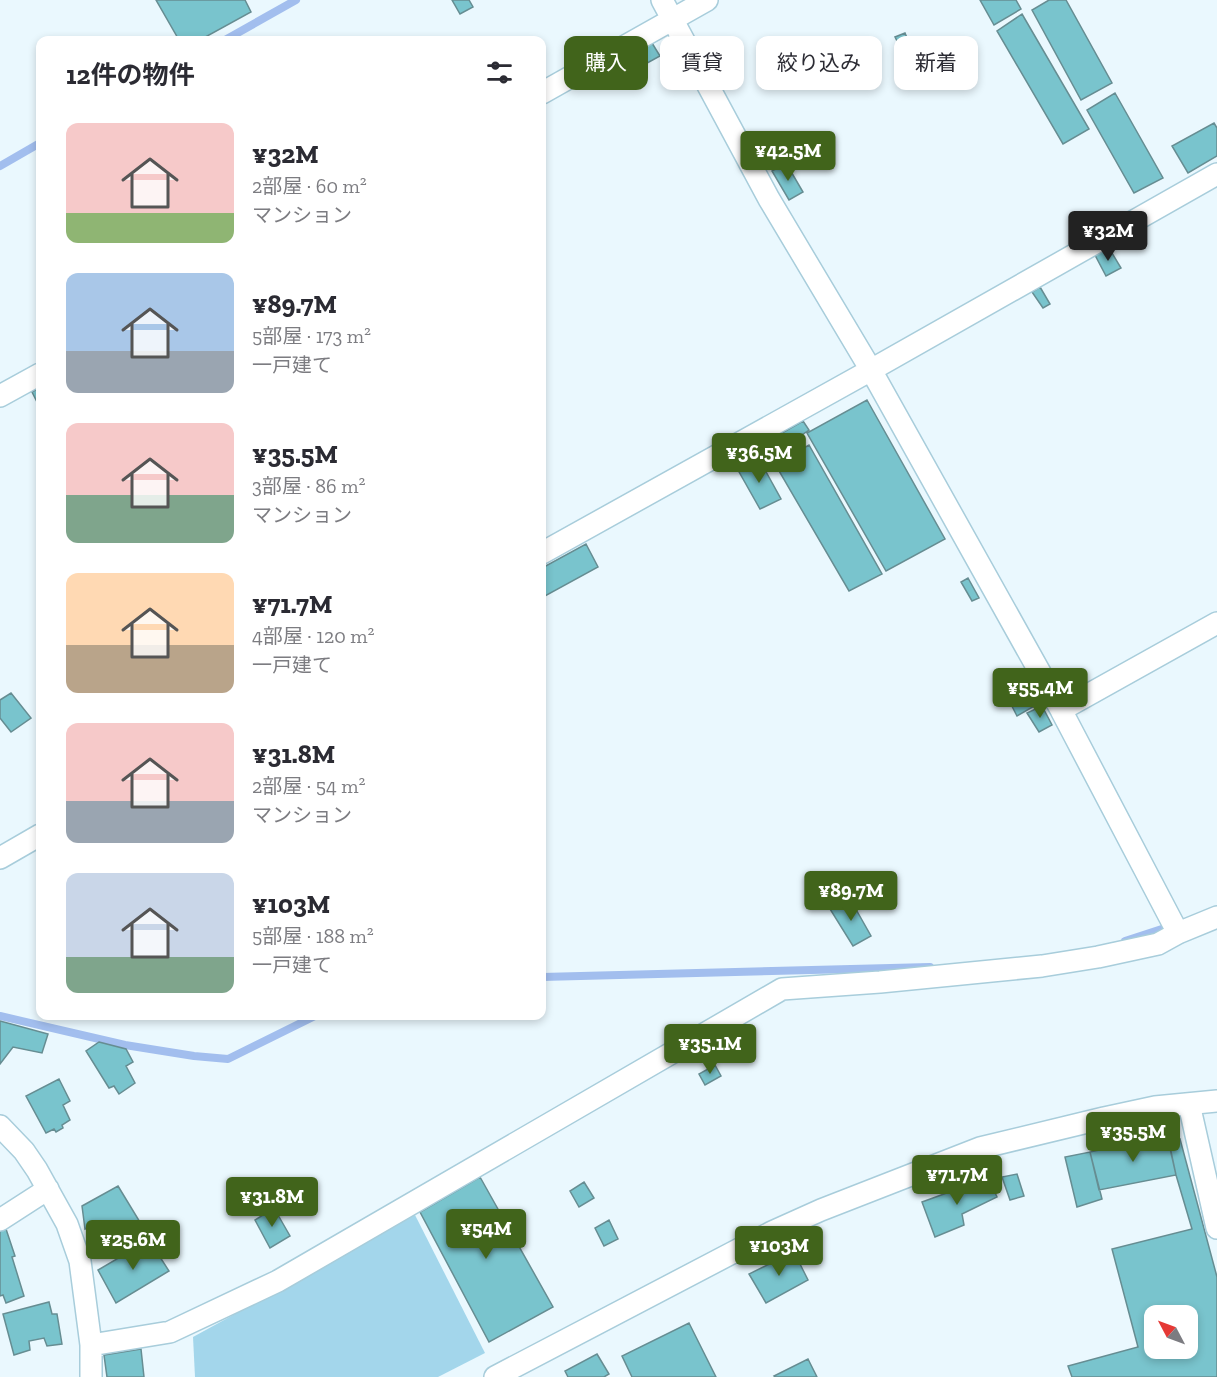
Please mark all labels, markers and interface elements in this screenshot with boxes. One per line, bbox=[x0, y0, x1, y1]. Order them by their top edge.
chip: 購入 bbox=[564, 36, 648, 90]
chip: 賃貸 bbox=[660, 36, 744, 90]
chip: 絞り込み bbox=[756, 36, 882, 90]
chip: 新着 bbox=[894, 36, 978, 90]
icon: filters bbox=[483, 56, 516, 89]
text: 12件の物件 bbox=[66, 59, 194, 91]
pin: ¥42.5M bbox=[739, 131, 837, 182]
text: ¥32M bbox=[252, 138, 319, 170]
text: ¥42.5M bbox=[754, 138, 822, 162]
icon: home bbox=[114, 147, 186, 219]
text: 2部屋 · 60 m² bbox=[252, 174, 367, 198]
text: マンション bbox=[252, 203, 352, 227]
pin: ¥32M bbox=[1072, 211, 1144, 262]
text: ¥32M bbox=[1082, 218, 1134, 242]
text: ¥89.7M bbox=[252, 288, 337, 320]
icon: home bbox=[114, 297, 186, 369]
text: 5部屋 · 173 m² bbox=[252, 324, 371, 348]
text: 一戸建て bbox=[252, 353, 332, 377]
pin: ¥36.5M bbox=[710, 433, 808, 484]
text: ¥35.5M bbox=[252, 438, 338, 470]
text: ¥36.5M bbox=[726, 440, 792, 464]
icon: home bbox=[114, 447, 186, 519]
text: 3部屋 · 86 m² bbox=[252, 474, 365, 498]
text: マンション bbox=[252, 503, 352, 527]
text: ¥71.7M bbox=[252, 588, 332, 620]
icon: home bbox=[114, 597, 186, 669]
text: 4部屋 · 120 m² bbox=[252, 624, 375, 648]
text: 一戸建て bbox=[252, 653, 332, 677]
pin: ¥55.4M bbox=[991, 668, 1089, 719]
text: ¥55.4M bbox=[1007, 675, 1073, 699]
text: ¥31.8M bbox=[252, 738, 335, 770]
icon: home bbox=[114, 747, 186, 819]
text: 2部屋 · 54 m² bbox=[252, 774, 366, 798]
text: マンション bbox=[252, 803, 352, 827]
pin: ¥89.7M bbox=[802, 871, 900, 922]
text: ¥89.7M bbox=[818, 878, 884, 902]
text: ¥103M bbox=[252, 888, 330, 920]
icon: home bbox=[114, 897, 186, 969]
text: 5部屋 · 188 m² bbox=[252, 924, 374, 948]
text: 一戸建て bbox=[252, 953, 332, 977]
pin: ¥35.1M bbox=[661, 1024, 759, 1075]
text: ¥35.1M bbox=[678, 1031, 742, 1055]
pin: ¥35.5M bbox=[1084, 1112, 1182, 1163]
text: ¥35.5M bbox=[1100, 1119, 1166, 1143]
pin: ¥71.7M bbox=[908, 1155, 1006, 1206]
text: ¥71.7M bbox=[926, 1162, 988, 1186]
pin: ¥31.8M bbox=[223, 1177, 321, 1228]
text: ¥31.8M bbox=[240, 1184, 304, 1208]
pin: ¥54M bbox=[450, 1209, 522, 1260]
text: ¥54M bbox=[460, 1216, 512, 1240]
pin: ¥25.6M bbox=[84, 1220, 182, 1271]
pin: ¥103M bbox=[737, 1226, 821, 1277]
text: ¥25.6M bbox=[100, 1227, 166, 1251]
text: ¥103M bbox=[749, 1233, 809, 1257]
north arrow bbox=[1144, 1305, 1198, 1359]
map controls bbox=[1144, 1305, 1198, 1359]

